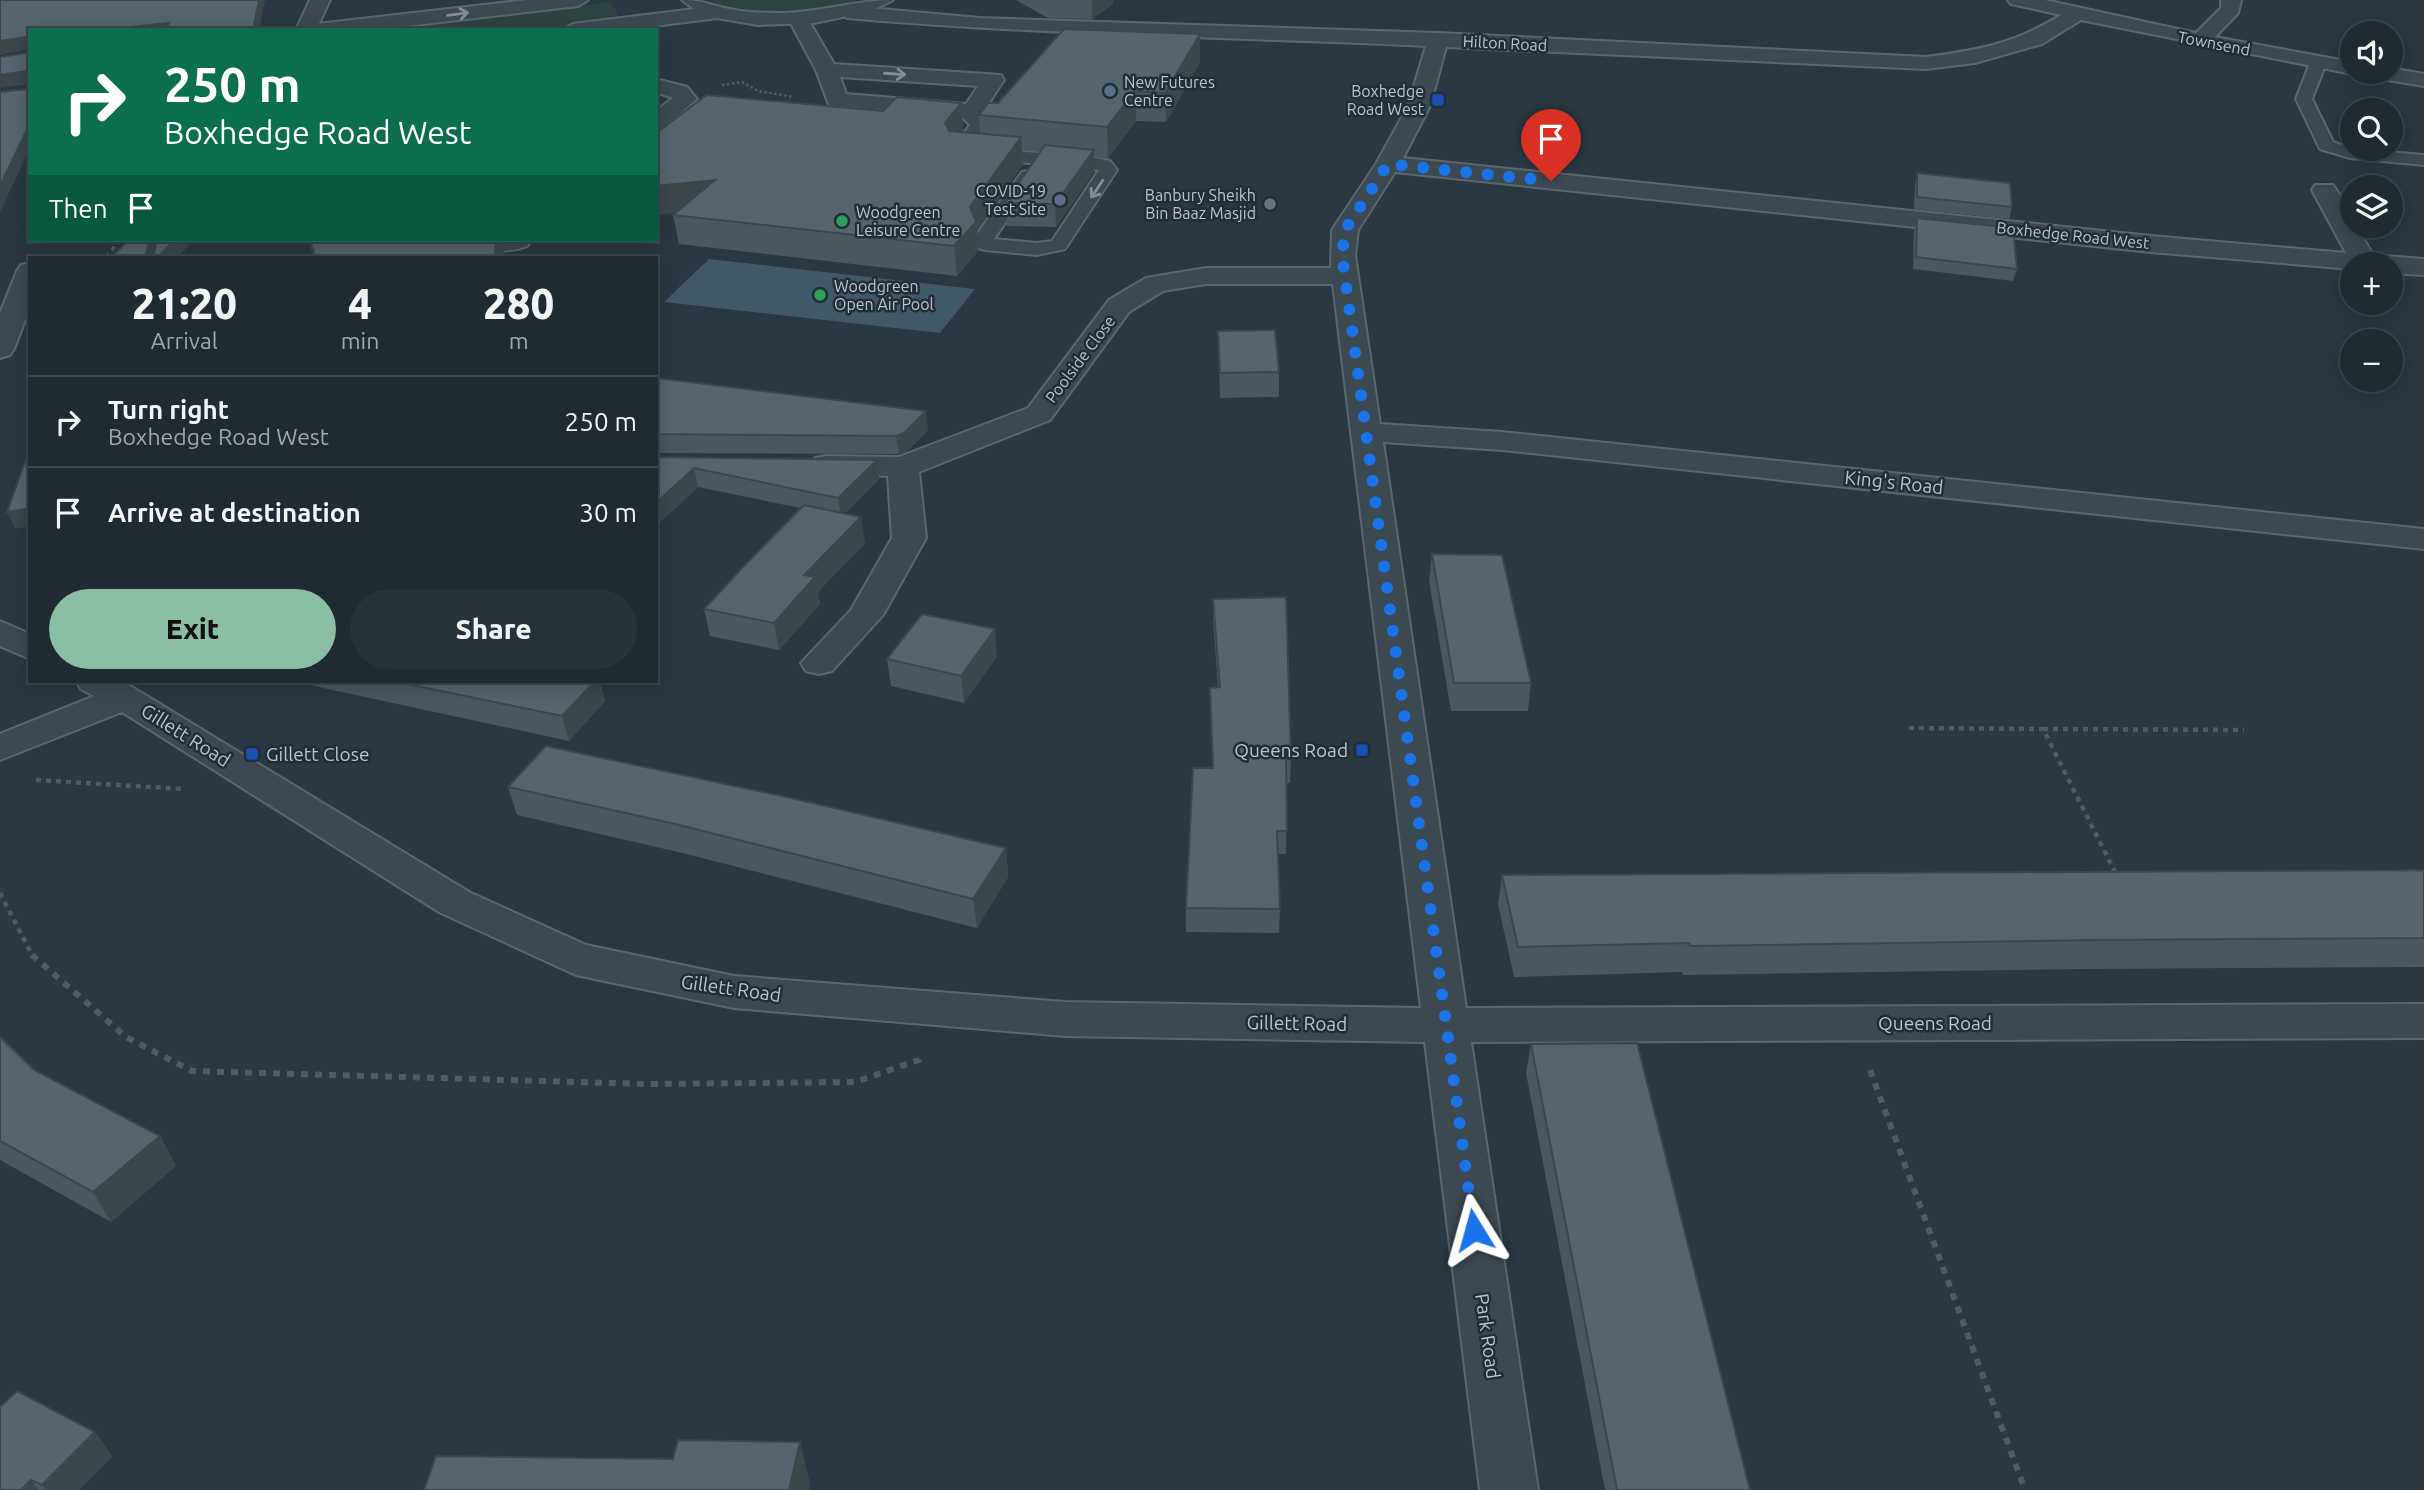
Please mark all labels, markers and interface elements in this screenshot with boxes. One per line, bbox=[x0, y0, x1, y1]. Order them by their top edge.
one-way arrow bbox=[446, 7, 469, 20]
map controls bbox=[2340, 21, 2403, 392]
button: sound bbox=[2340, 21, 2403, 84]
street label: Townsend bbox=[2176, 27, 2252, 59]
street label: Hilton Road bbox=[1462, 32, 1548, 54]
icon: right bbox=[49, 56, 140, 147]
text: 250 m bbox=[164, 56, 301, 111]
one-way arrow bbox=[883, 68, 905, 81]
place label: New Futures Centre bbox=[1124, 73, 1215, 109]
place label: Boxhedge Road West bbox=[1347, 82, 1425, 118]
marker: New Futures Centre bbox=[1102, 83, 1118, 99]
marker: Boxhedge Road West bbox=[1430, 92, 1446, 108]
button: search bbox=[2340, 98, 2403, 161]
pin bbox=[1521, 109, 1581, 181]
text: Boxhedge Road West bbox=[164, 114, 471, 150]
icon: arrive bbox=[1532, 120, 1570, 158]
button: layers bbox=[2340, 175, 2403, 238]
one-way arrow bbox=[1090, 179, 1104, 198]
place label: COVID-19 Test Site bbox=[976, 182, 1046, 218]
place label: Banbury Sheikh Bin Baaz Masjid bbox=[1145, 186, 1256, 222]
icon: arrive bbox=[122, 189, 160, 227]
marker: COVID-19 Test Site bbox=[1052, 192, 1068, 208]
text: Then bbox=[49, 194, 108, 223]
marker: Banbury Sheikh Bin Baaz Masjid bbox=[1262, 196, 1278, 212]
place label: Woodgreen Leisure Centre bbox=[856, 203, 960, 239]
marker: Woodgreen Leisure Centre bbox=[834, 213, 850, 229]
street label: Boxhedge Road West bbox=[1996, 218, 2151, 252]
button: + bbox=[2340, 252, 2403, 315]
place label: Woodgreen Open Air Pool bbox=[834, 277, 934, 313]
text: 21:20 bbox=[132, 280, 237, 327]
text: 4 bbox=[348, 280, 372, 327]
text: 280 bbox=[483, 280, 554, 327]
marker: Woodgreen Open Air Pool bbox=[812, 287, 828, 303]
street label: Poolside Close bbox=[1041, 312, 1119, 406]
text: Arrival bbox=[151, 328, 218, 353]
text: min bbox=[341, 328, 379, 353]
text: m bbox=[509, 328, 529, 353]
button: − bbox=[2340, 329, 2403, 392]
text: Turn right bbox=[108, 395, 229, 424]
icon: right bbox=[49, 403, 87, 441]
text: 250 m bbox=[565, 407, 637, 436]
text: Boxhedge Road West bbox=[108, 424, 329, 449]
street label: King's Road bbox=[1843, 466, 1945, 498]
icon: arrive bbox=[49, 494, 87, 532]
text: Arrive at destination bbox=[108, 498, 361, 527]
text: 30 m bbox=[579, 498, 637, 527]
button: Exit bbox=[49, 589, 336, 669]
button: Share bbox=[350, 589, 637, 669]
street label: Gillett Road bbox=[137, 699, 235, 771]
place label: Queens Road bbox=[1234, 739, 1348, 761]
marker: Queens Road bbox=[1354, 742, 1370, 758]
place label: Gillett Close bbox=[266, 743, 369, 765]
marker: Gillett Close bbox=[244, 746, 260, 762]
street label: Gillett Road bbox=[680, 970, 782, 1006]
street label: Gillett Road bbox=[1246, 1011, 1348, 1035]
street label: Queens Road bbox=[1878, 1012, 1992, 1034]
position arrow bbox=[1437, 1193, 1511, 1267]
street label: Park Road bbox=[1471, 1292, 1505, 1380]

